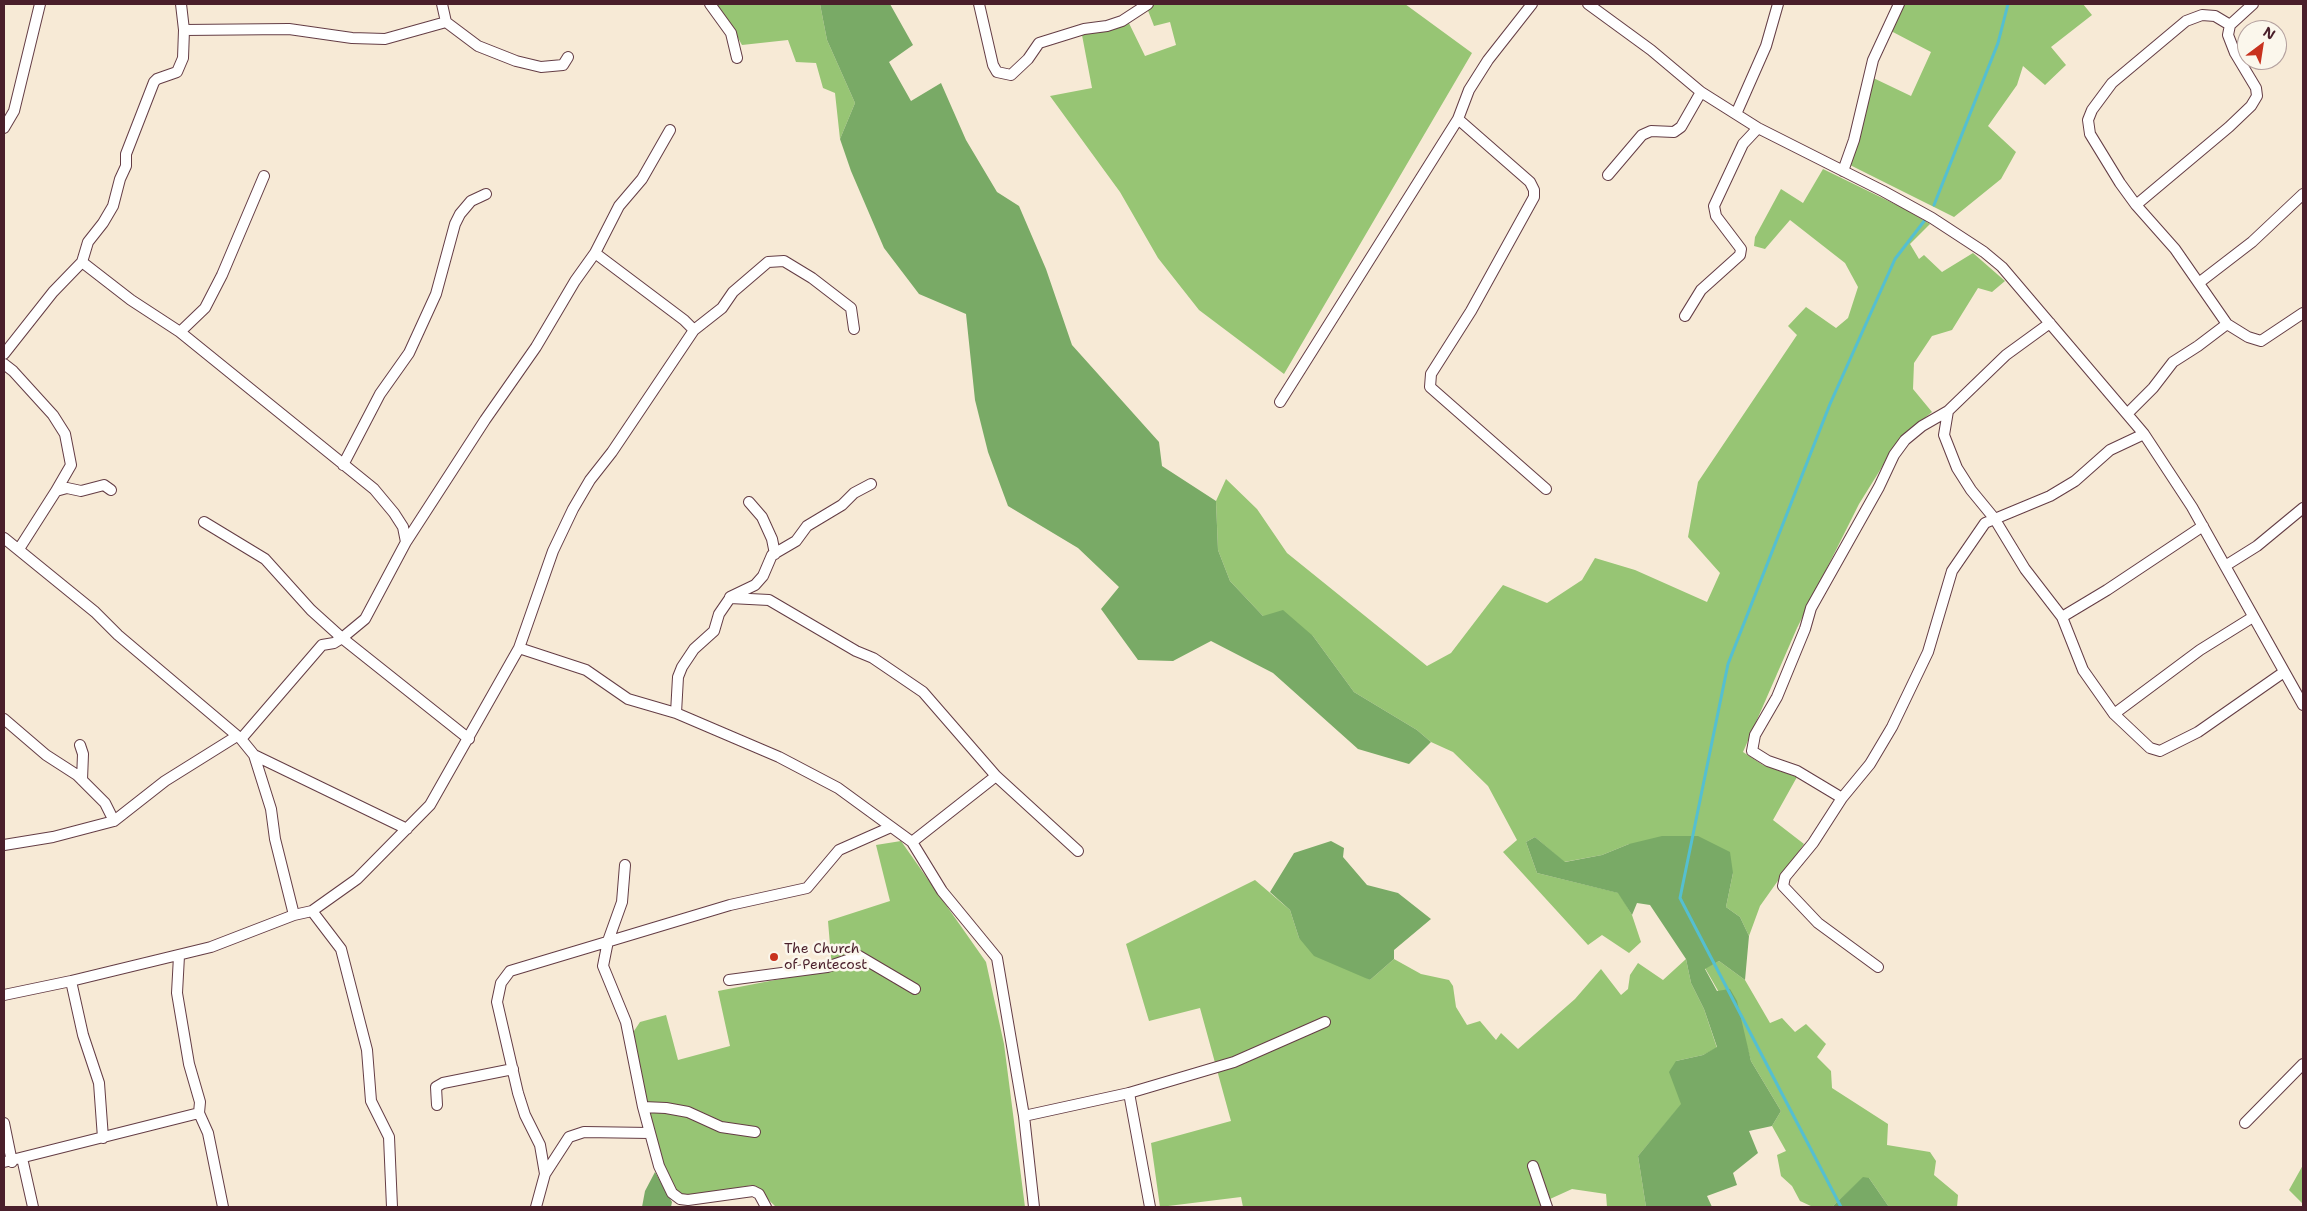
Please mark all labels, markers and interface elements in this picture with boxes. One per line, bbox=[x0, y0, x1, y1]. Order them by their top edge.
north arrow bbox=[2237, 20, 2287, 70]
text: N bbox=[2260, 22, 2279, 44]
place label: The Church of Pentecost bbox=[784, 941, 867, 974]
marker: The Church of Pentecost bbox=[768, 951, 780, 963]

